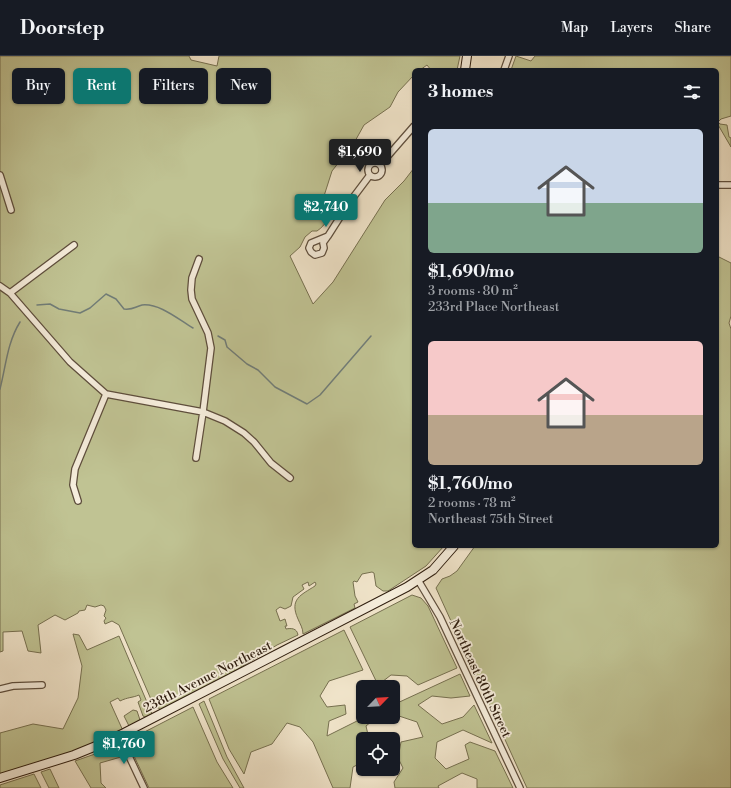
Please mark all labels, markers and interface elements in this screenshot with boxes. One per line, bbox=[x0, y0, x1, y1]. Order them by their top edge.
text: Doorstep bbox=[20, 16, 105, 40]
text: Map bbox=[561, 19, 588, 37]
text: Layers bbox=[610, 19, 653, 37]
text: Share bbox=[675, 19, 711, 37]
chip: Buy bbox=[12, 68, 65, 104]
chip: Rent bbox=[73, 68, 131, 104]
chip: Filters bbox=[139, 68, 208, 104]
chip: New bbox=[216, 68, 271, 104]
text: 3 homes bbox=[428, 81, 493, 103]
icon: filters bbox=[681, 81, 703, 103]
pin: $1,690 bbox=[327, 139, 393, 173]
text: $1,690 bbox=[338, 144, 382, 160]
icon: home bbox=[530, 155, 602, 227]
pin: $2,740 bbox=[293, 194, 359, 228]
text: $2,740 bbox=[304, 199, 348, 215]
text: $1,690/mo bbox=[428, 261, 514, 283]
text: 3 rooms · 80 m² bbox=[428, 283, 518, 299]
text: 233rd Place Northeast bbox=[428, 299, 559, 315]
icon: home bbox=[530, 367, 602, 439]
text: $1,760/mo bbox=[428, 473, 513, 495]
text: 2 rooms · 78 m² bbox=[428, 495, 516, 511]
text: Northeast 75th Street bbox=[428, 511, 553, 527]
street label: Northeast 80th Street bbox=[446, 617, 515, 740]
street label: 238th Avenue Northeast bbox=[141, 637, 275, 716]
north arrow bbox=[356, 680, 400, 724]
map controls bbox=[356, 680, 400, 776]
pin: $1,760 bbox=[91, 731, 157, 765]
button: locate bbox=[356, 732, 400, 776]
text: $1,760 bbox=[103, 736, 145, 752]

